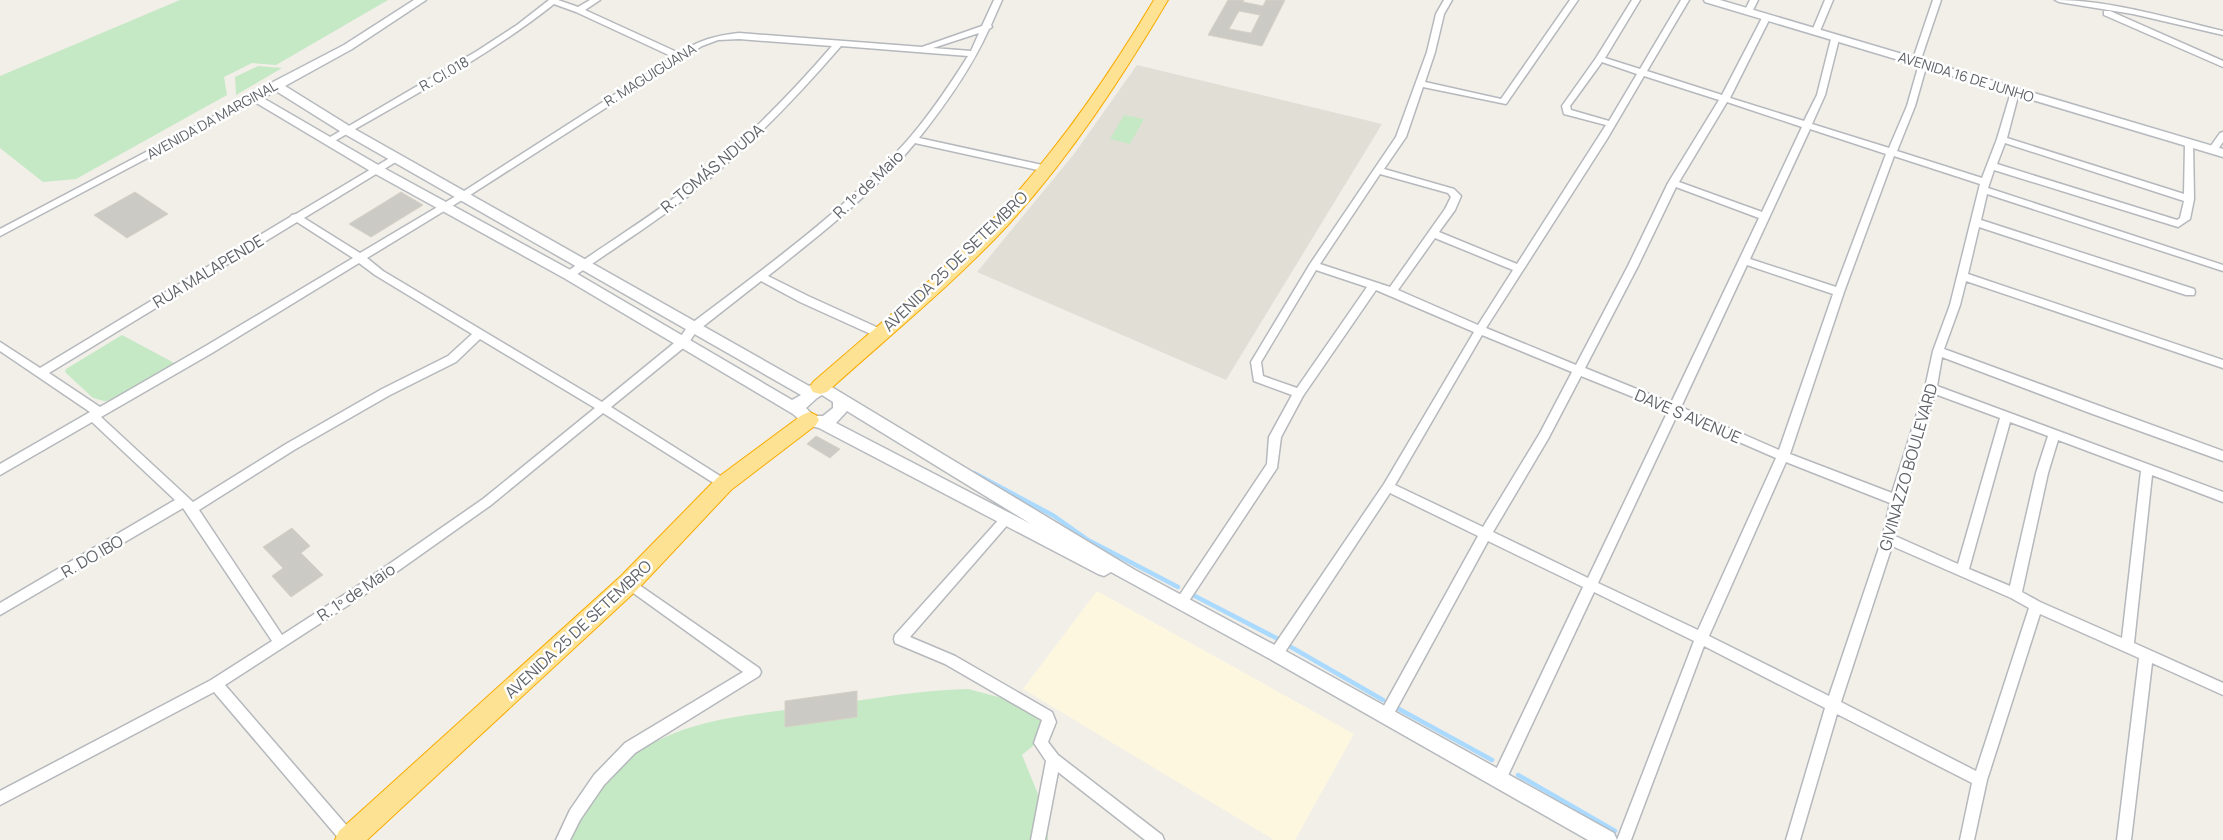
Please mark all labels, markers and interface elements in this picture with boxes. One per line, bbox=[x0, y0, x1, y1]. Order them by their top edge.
street label: R. MAGUIGUANA bbox=[600, 39, 699, 110]
street label: AVENIDA 16 DE JUNHO bbox=[1896, 47, 2036, 106]
street label: R. CI.018 bbox=[416, 52, 472, 95]
street label: AVENIDA DA MARGINAL bbox=[143, 76, 281, 163]
street label: R. TOMÁS NDUDA bbox=[656, 118, 768, 218]
street label: R. 1º de Maio bbox=[828, 145, 908, 223]
street label: AVENIDA 25 DE SETEMBRO bbox=[878, 186, 1033, 336]
street label: RUA MALAPENDE bbox=[148, 229, 268, 313]
street label: GIVINAZZO BOULEVARD bbox=[1874, 380, 1943, 553]
street label: DAVE S AVENUE bbox=[1631, 384, 1745, 448]
street label: R. DO IBO bbox=[57, 529, 127, 583]
street label: AVENIDA 25 DE SETEMBRO bbox=[500, 555, 657, 703]
street label: R. 1º de Maio bbox=[313, 558, 399, 626]

